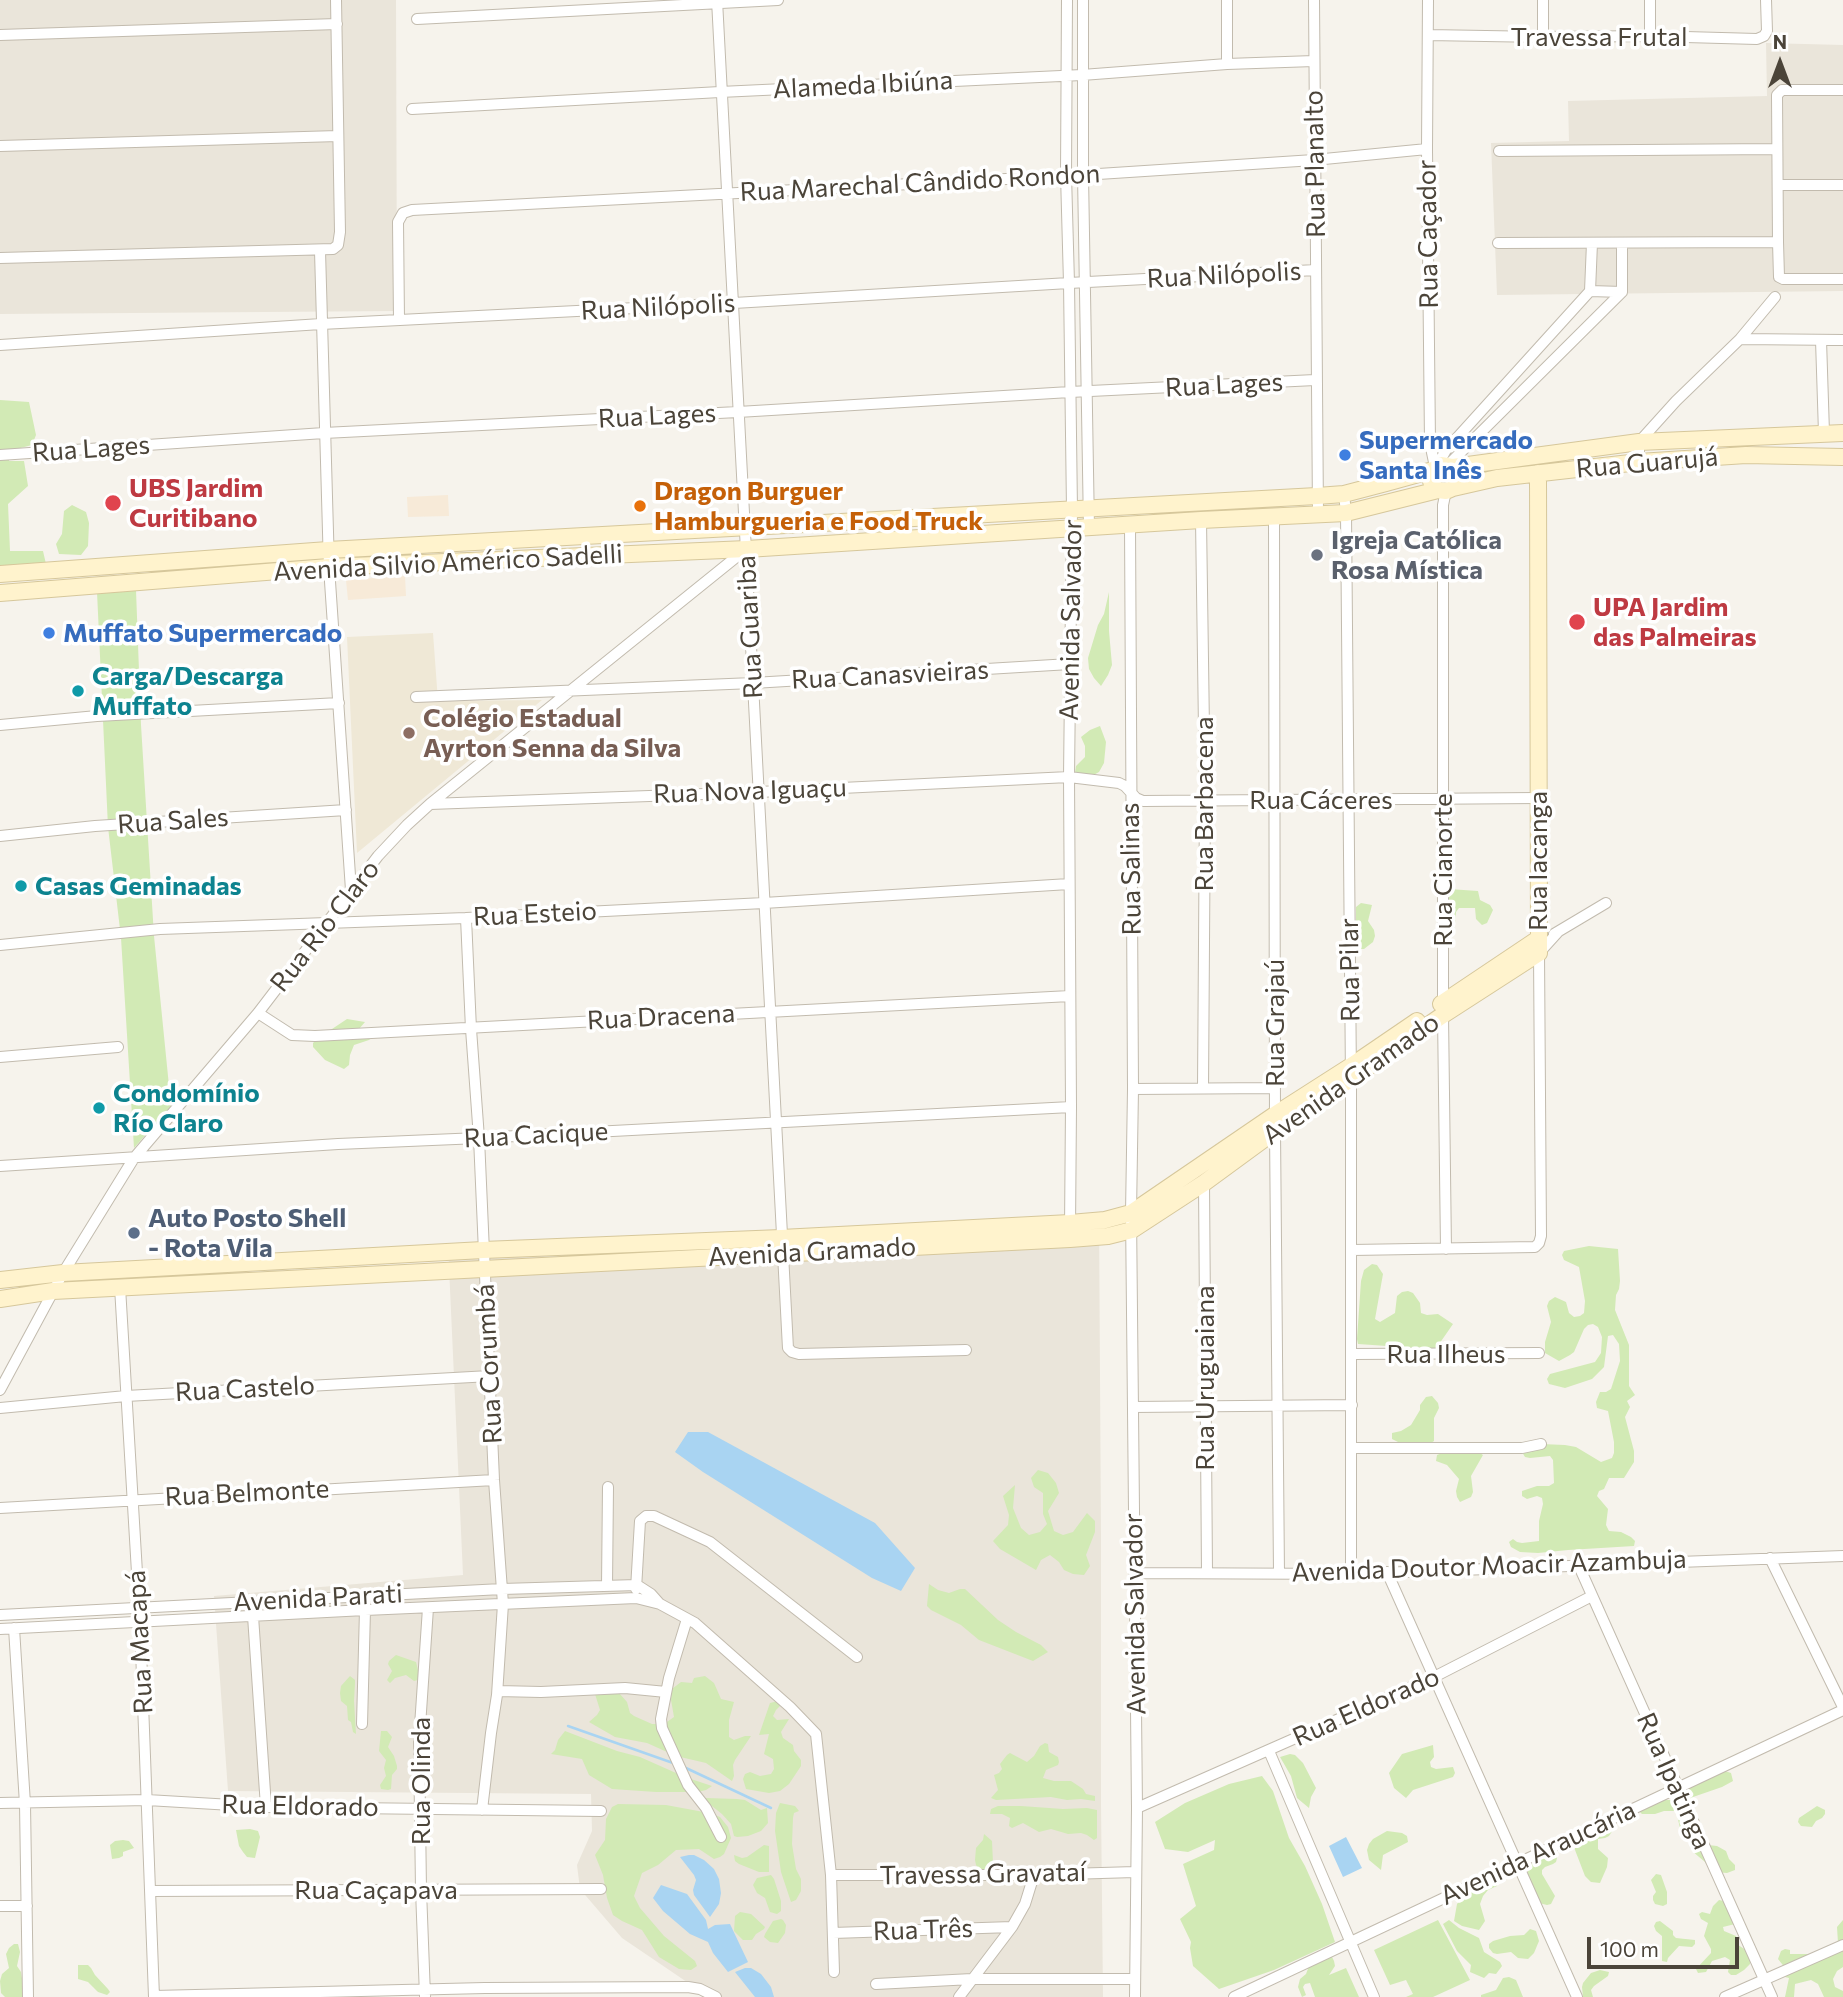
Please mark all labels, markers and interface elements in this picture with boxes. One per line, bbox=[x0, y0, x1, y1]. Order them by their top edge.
street label: Travessa Frutal bbox=[1510, 21, 1688, 53]
north arrow bbox=[1745, 28, 1815, 98]
text: N bbox=[1773, 30, 1787, 53]
street label: Alameda Ibiúna bbox=[772, 65, 954, 105]
street label: Rua Planalto bbox=[1298, 90, 1332, 238]
street label: Rua Marechal Cândido Rondon bbox=[739, 158, 1101, 208]
street label: Rua Caçador bbox=[1411, 159, 1445, 309]
street label: Rua Nilópolis bbox=[1146, 255, 1302, 295]
street label: Rua Nilópolis bbox=[580, 287, 736, 327]
street label: Rua Lages bbox=[1164, 366, 1284, 404]
street label: Rua Lages bbox=[597, 397, 717, 435]
place label: Supermercado Santa Inês bbox=[1359, 424, 1533, 486]
street label: Rua Lages bbox=[31, 429, 151, 469]
street label: Rua Guarujá bbox=[1575, 441, 1719, 485]
marker: Supermercado Santa Inês bbox=[1337, 447, 1353, 463]
place label: UBS Jardim Curitibano bbox=[129, 472, 263, 534]
place label: Dragon Burguer Hamburgueria e Food Truck bbox=[654, 475, 983, 536]
marker: UBS Jardim Curitibano bbox=[103, 493, 123, 513]
marker: Dragon Burguer Hamburgueria e Food Truck bbox=[632, 498, 648, 514]
street label: Avenida Salvador bbox=[1054, 519, 1088, 721]
place label: Igreja Católica Rosa Mística bbox=[1331, 524, 1502, 586]
street label: Avenida Silvio Américo Sadelli bbox=[272, 538, 624, 588]
marker: Igreja Católica Rosa Mística bbox=[1309, 547, 1325, 563]
street label: Rua Guariba bbox=[731, 554, 769, 700]
place label: UPA Jardim das Palmeiras bbox=[1593, 591, 1757, 652]
marker: UPA Jardim das Palmeiras bbox=[1567, 612, 1587, 632]
place label: Muffato Supermercado bbox=[63, 617, 342, 649]
marker: Muffato Supermercado bbox=[41, 625, 57, 641]
street label: Rua Canasvieiras bbox=[790, 654, 990, 696]
place label: Carga/Descarga Muffato bbox=[92, 660, 284, 722]
marker: Carga/Descarga Muffato bbox=[70, 683, 86, 699]
place label: Colégio Estadual Ayrton Senna da Silva bbox=[423, 702, 681, 764]
street label: Rua Barbacena bbox=[1188, 716, 1220, 892]
marker: Colégio Estadual Ayrton Senna da Silva bbox=[401, 725, 417, 741]
street label: Rua Nova Iguaçu bbox=[653, 772, 847, 810]
street label: Rua Cáceres bbox=[1249, 784, 1393, 816]
street label: Rua Iacanga bbox=[1522, 791, 1554, 931]
street label: Rua Cianorte bbox=[1427, 793, 1459, 947]
street label: Rua Sales bbox=[116, 802, 230, 840]
street label: Rua Salinas bbox=[1114, 802, 1148, 936]
street label: Rua Rio Claro bbox=[264, 854, 386, 998]
place label: Casas Geminadas bbox=[35, 870, 242, 902]
marker: Casas Geminadas bbox=[13, 878, 29, 894]
street label: Rua Esteio bbox=[472, 895, 598, 933]
street label: Rua Pilar bbox=[1333, 918, 1367, 1022]
street label: Rua Grajaú bbox=[1259, 959, 1291, 1087]
street label: Rua Dracena bbox=[586, 998, 736, 1036]
street label: Avenida Gramado bbox=[1257, 1006, 1445, 1152]
place label: Condomínio Río Claro bbox=[113, 1077, 260, 1138]
marker: Condomínio Río Claro bbox=[91, 1100, 107, 1116]
street label: Rua Cacique bbox=[463, 1116, 609, 1154]
place label: Auto Posto Shell - Rota Vila bbox=[148, 1202, 346, 1264]
marker: Auto Posto Shell - Rota Vila bbox=[126, 1225, 142, 1241]
street label: Avenida Gramado bbox=[707, 1231, 917, 1273]
street label: Rua Corumbá bbox=[469, 1283, 509, 1445]
street label: Rua Uruguaiana bbox=[1189, 1285, 1221, 1471]
street label: Rua Ilheus bbox=[1386, 1338, 1506, 1370]
street label: Rua Castelo bbox=[174, 1370, 316, 1408]
street label: Rua Belmonte bbox=[164, 1473, 330, 1513]
street label: Avenida Salvador bbox=[1118, 1513, 1152, 1715]
street label: Avenida Doutor Moacir Azambuja bbox=[1291, 1544, 1687, 1588]
street label: Rua Macapá bbox=[121, 1569, 159, 1715]
street label: Avenida Parati bbox=[232, 1578, 404, 1618]
street label: Rua Eldorado bbox=[1288, 1661, 1444, 1753]
street label: Rua Ipatinga bbox=[1630, 1708, 1718, 1854]
street label: Rua Olinda bbox=[405, 1717, 437, 1845]
street label: Rua Eldorado bbox=[221, 1789, 379, 1823]
street label: Avenida Araucária bbox=[1435, 1794, 1641, 1912]
street label: Travessa Gravataí bbox=[879, 1857, 1087, 1891]
street label: Rua Caçapava bbox=[294, 1874, 458, 1906]
street label: Rua Três bbox=[872, 1913, 974, 1947]
scale bar bbox=[1591, 1924, 1743, 1968]
text: 100 m bbox=[1600, 1936, 1659, 1961]

